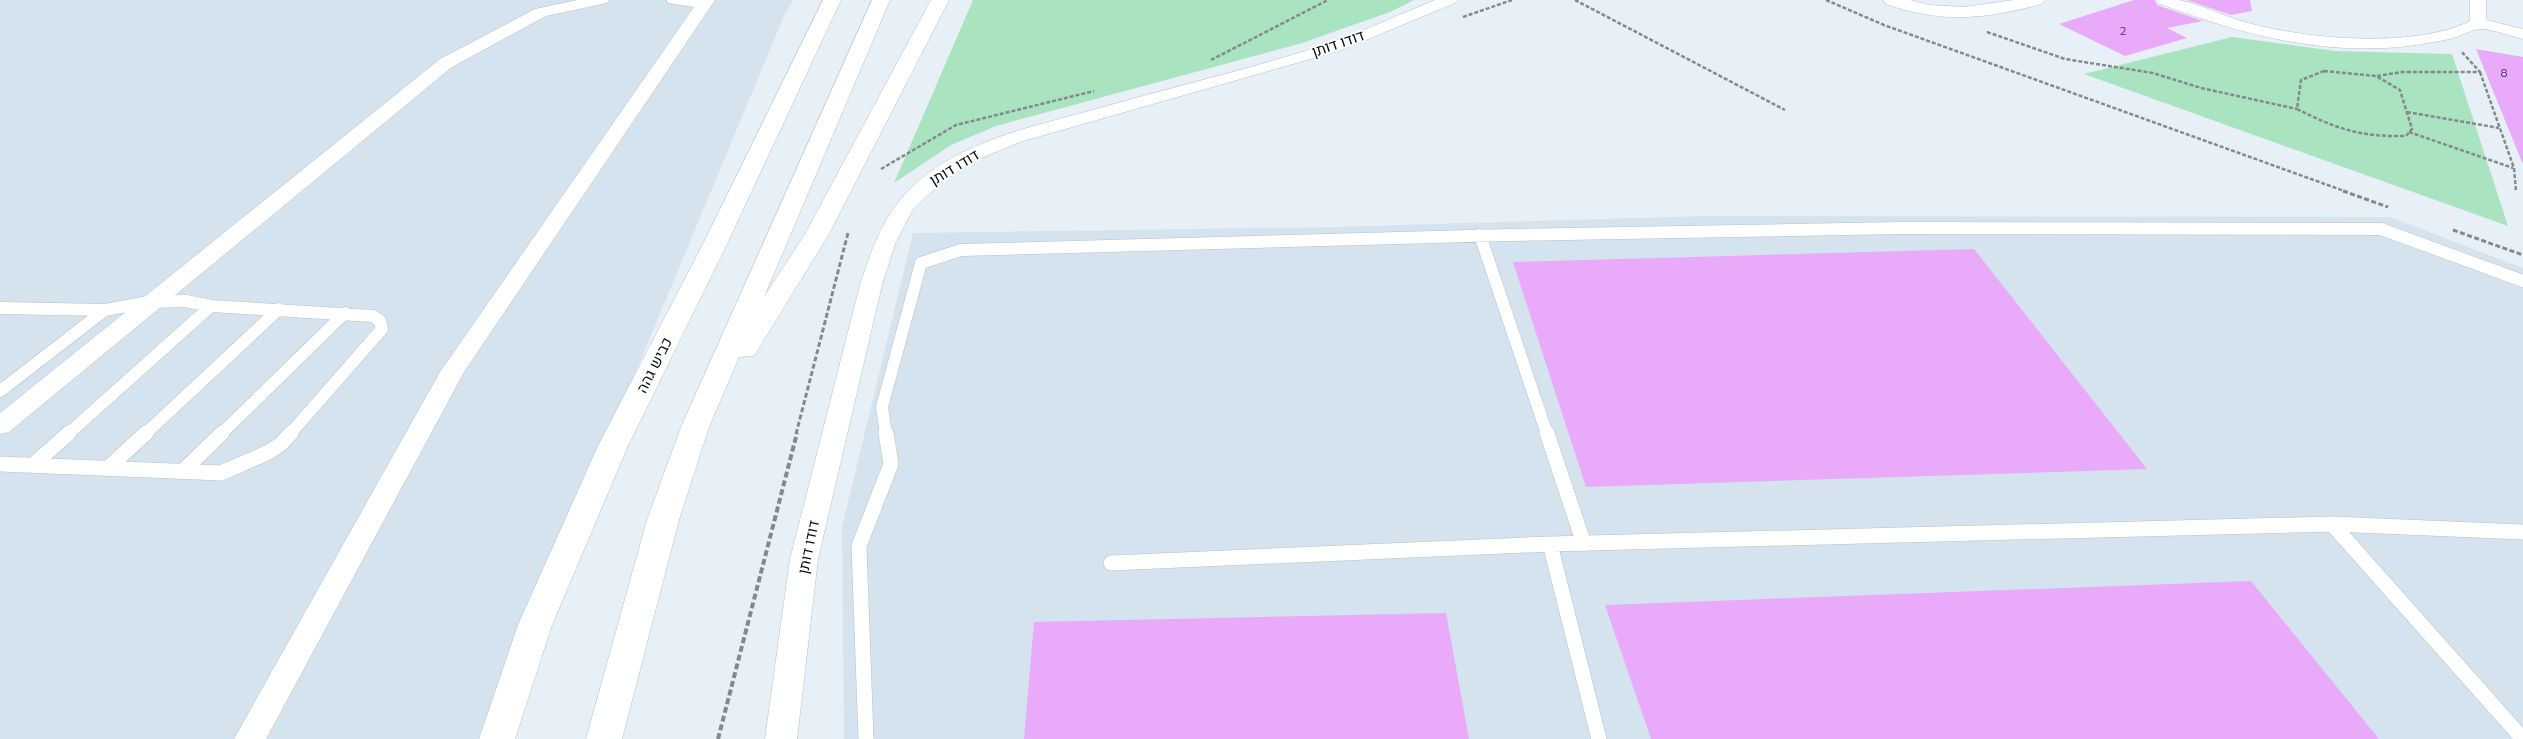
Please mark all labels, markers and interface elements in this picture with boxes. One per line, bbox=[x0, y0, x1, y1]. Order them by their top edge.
house number: 2 bbox=[2120, 24, 2126, 38]
street label: דודו דותן bbox=[1309, 25, 1367, 61]
house number: 8 bbox=[2500, 66, 2508, 80]
street label: דודו דותן bbox=[926, 145, 982, 189]
street label: כביש גהה bbox=[632, 334, 676, 396]
street label: דודו דותן bbox=[793, 518, 823, 576]

